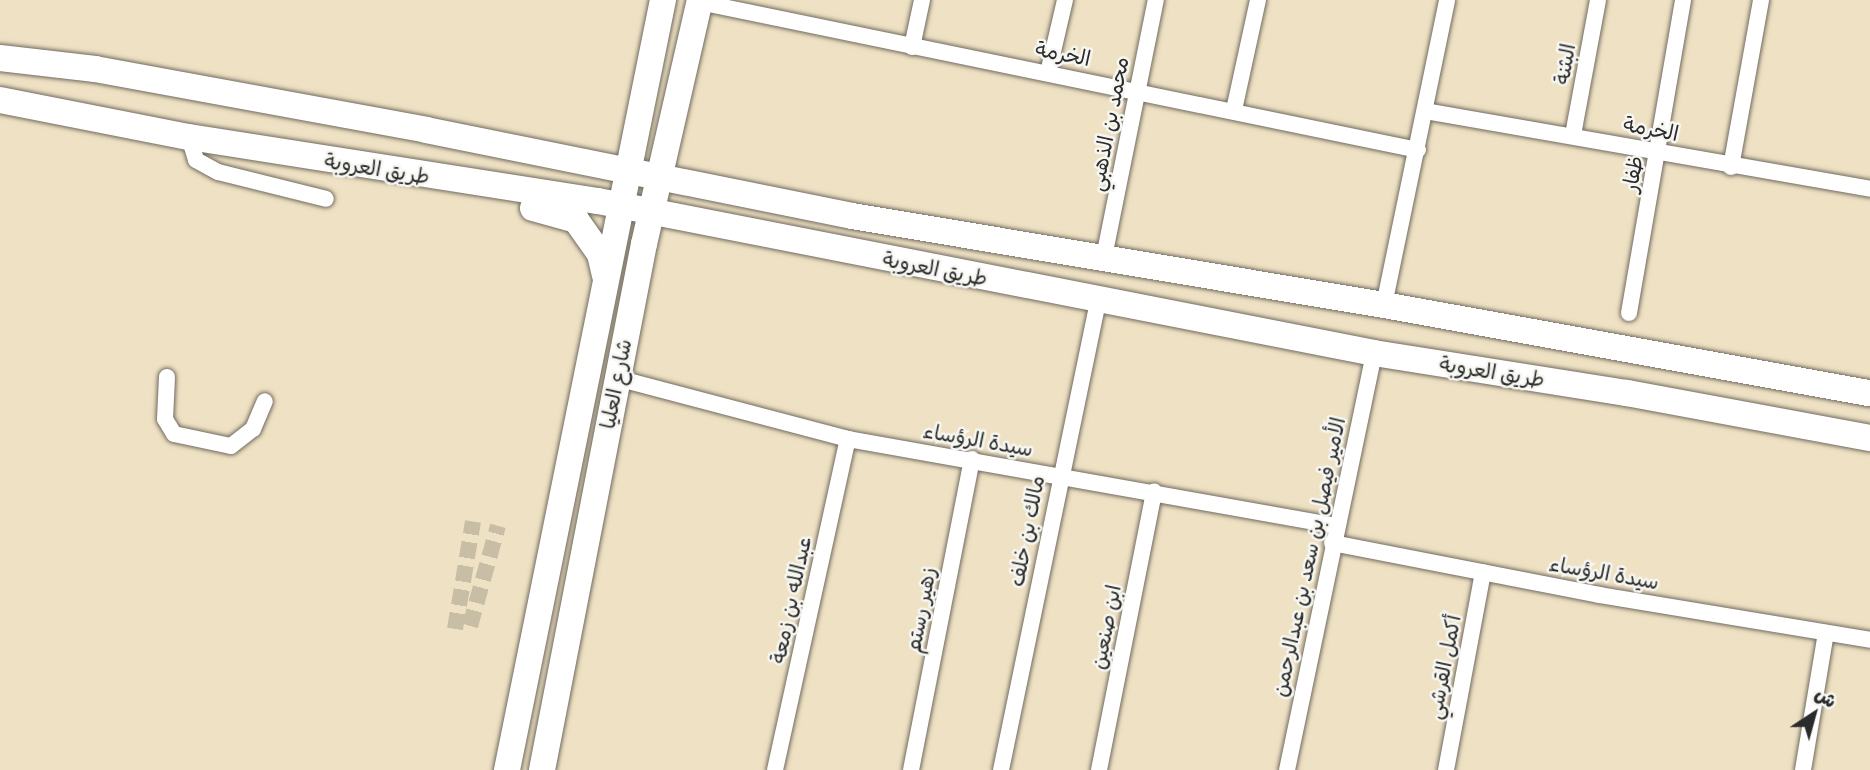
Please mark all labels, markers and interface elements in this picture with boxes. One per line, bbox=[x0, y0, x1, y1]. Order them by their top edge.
street label: الخرمة bbox=[1033, 36, 1093, 72]
street label: البثنة bbox=[1549, 42, 1581, 86]
street label: محمد بن الذهبي bbox=[1084, 55, 1134, 193]
street label: الخرمة bbox=[1621, 111, 1681, 147]
street label: طريق العروبة bbox=[323, 148, 431, 190]
street label: ظفار bbox=[1617, 154, 1649, 194]
street label: طريق العروبة bbox=[881, 247, 989, 291]
street label: شارع العليا bbox=[595, 337, 637, 431]
street label: طريق العروبة bbox=[1438, 351, 1546, 393]
street label: الأمير فيصل بن سعد بن عبدالرحمن bbox=[1267, 415, 1351, 699]
street label: سيدة الرؤساء bbox=[921, 418, 1035, 462]
street label: مالك بن خلف bbox=[1004, 473, 1050, 589]
street label: عبدالله بن زمعة bbox=[765, 534, 817, 666]
street label: سيدة الرؤساء bbox=[1547, 551, 1661, 595]
street label: زهير رستم bbox=[900, 565, 942, 655]
street label: ابن صنعين bbox=[1085, 583, 1127, 671]
street label: أكمل القرشي bbox=[1422, 613, 1466, 721]
north arrow bbox=[1779, 679, 1849, 749]
text: ش bbox=[1810, 680, 1842, 714]

